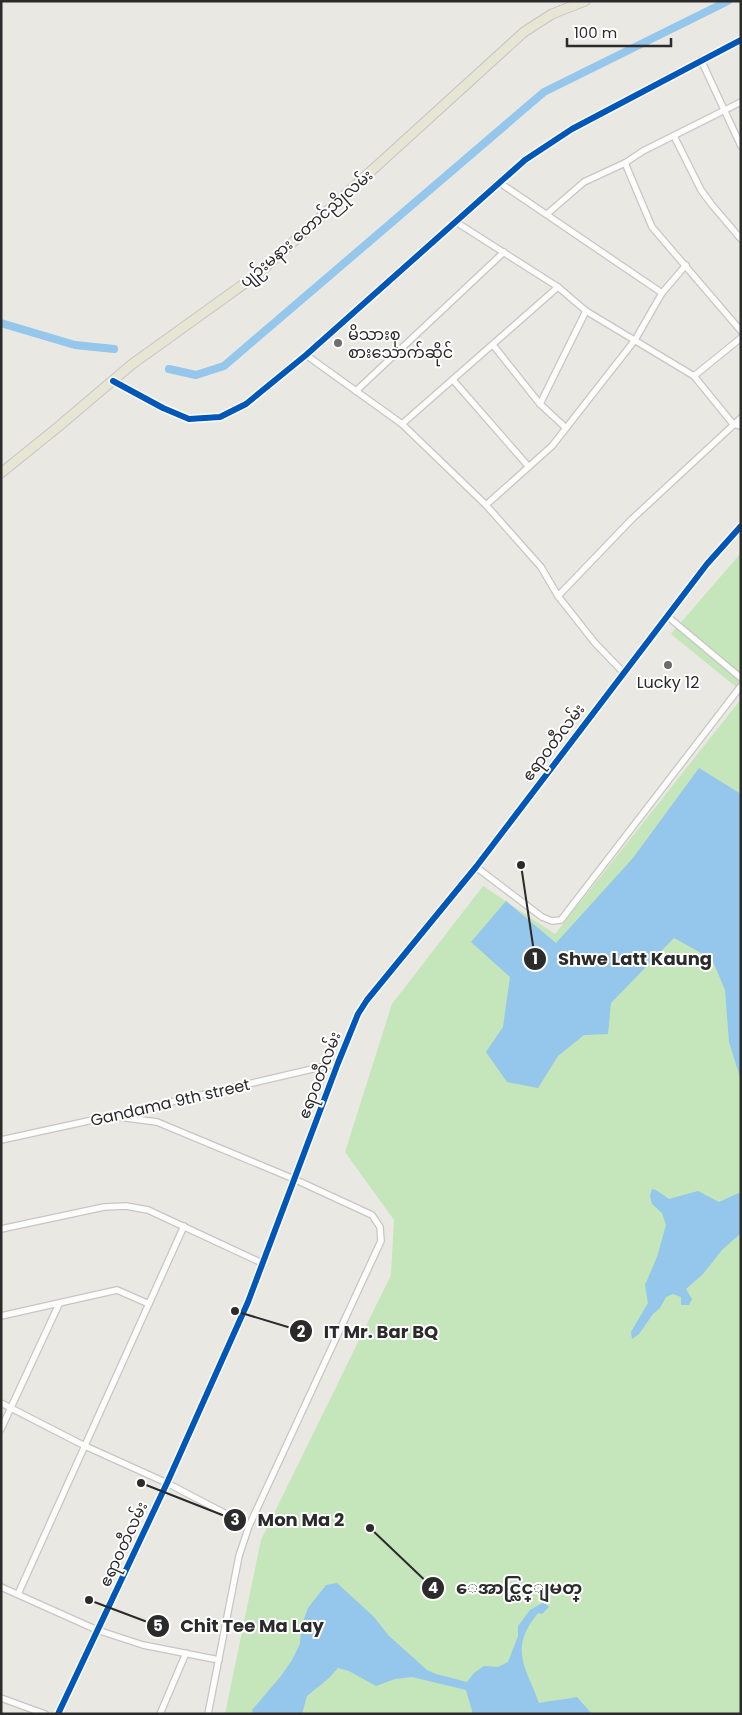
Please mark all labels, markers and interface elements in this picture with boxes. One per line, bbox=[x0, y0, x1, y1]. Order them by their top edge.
scale bar bbox=[567, 15, 671, 47]
text: 100 m bbox=[574, 22, 617, 43]
street label: ပျဉ်းမနား တောင်ညိုလမ်း bbox=[235, 164, 379, 294]
place label: မိသားစု စားသောက်ဆိုင် bbox=[348, 323, 453, 367]
marker: မိသားစု စားသောက်ဆိုင် bbox=[332, 337, 344, 349]
marker: Lucky 12 bbox=[662, 659, 674, 671]
place label: Lucky 12 bbox=[637, 671, 699, 694]
street label: ဧရာဝတီလမ်း bbox=[517, 699, 592, 787]
callout: Shwe Latt Kaung bbox=[523, 943, 722, 976]
text: Shwe Latt Kaung bbox=[558, 946, 712, 971]
text: 1 bbox=[532, 948, 538, 969]
street label: ဧရာဝတီလမ်း bbox=[292, 1028, 348, 1123]
street label: Gandama 9th street bbox=[88, 1073, 252, 1132]
callout: IT Mr. Bar BQ bbox=[289, 1315, 448, 1348]
text: IT Mr. Bar BQ bbox=[324, 1319, 438, 1344]
text: 2 bbox=[297, 1321, 306, 1342]
street label: ဧရာဝတီလမ်း bbox=[94, 1498, 155, 1591]
callout: Mon Ma 2 bbox=[223, 1503, 355, 1536]
text: Mon Ma 2 bbox=[258, 1507, 344, 1532]
text: 3 bbox=[230, 1509, 240, 1530]
callout: ေအာင္လြင္ျမတ္ bbox=[421, 1572, 592, 1605]
text: ေအာင္လြင္ျမတ္ bbox=[456, 1575, 582, 1603]
text: 4 bbox=[428, 1577, 438, 1598]
callout: Chit Tee Ma Lay bbox=[145, 1609, 334, 1642]
text: Chit Tee Ma Lay bbox=[180, 1613, 324, 1638]
text: 5 bbox=[153, 1615, 163, 1636]

